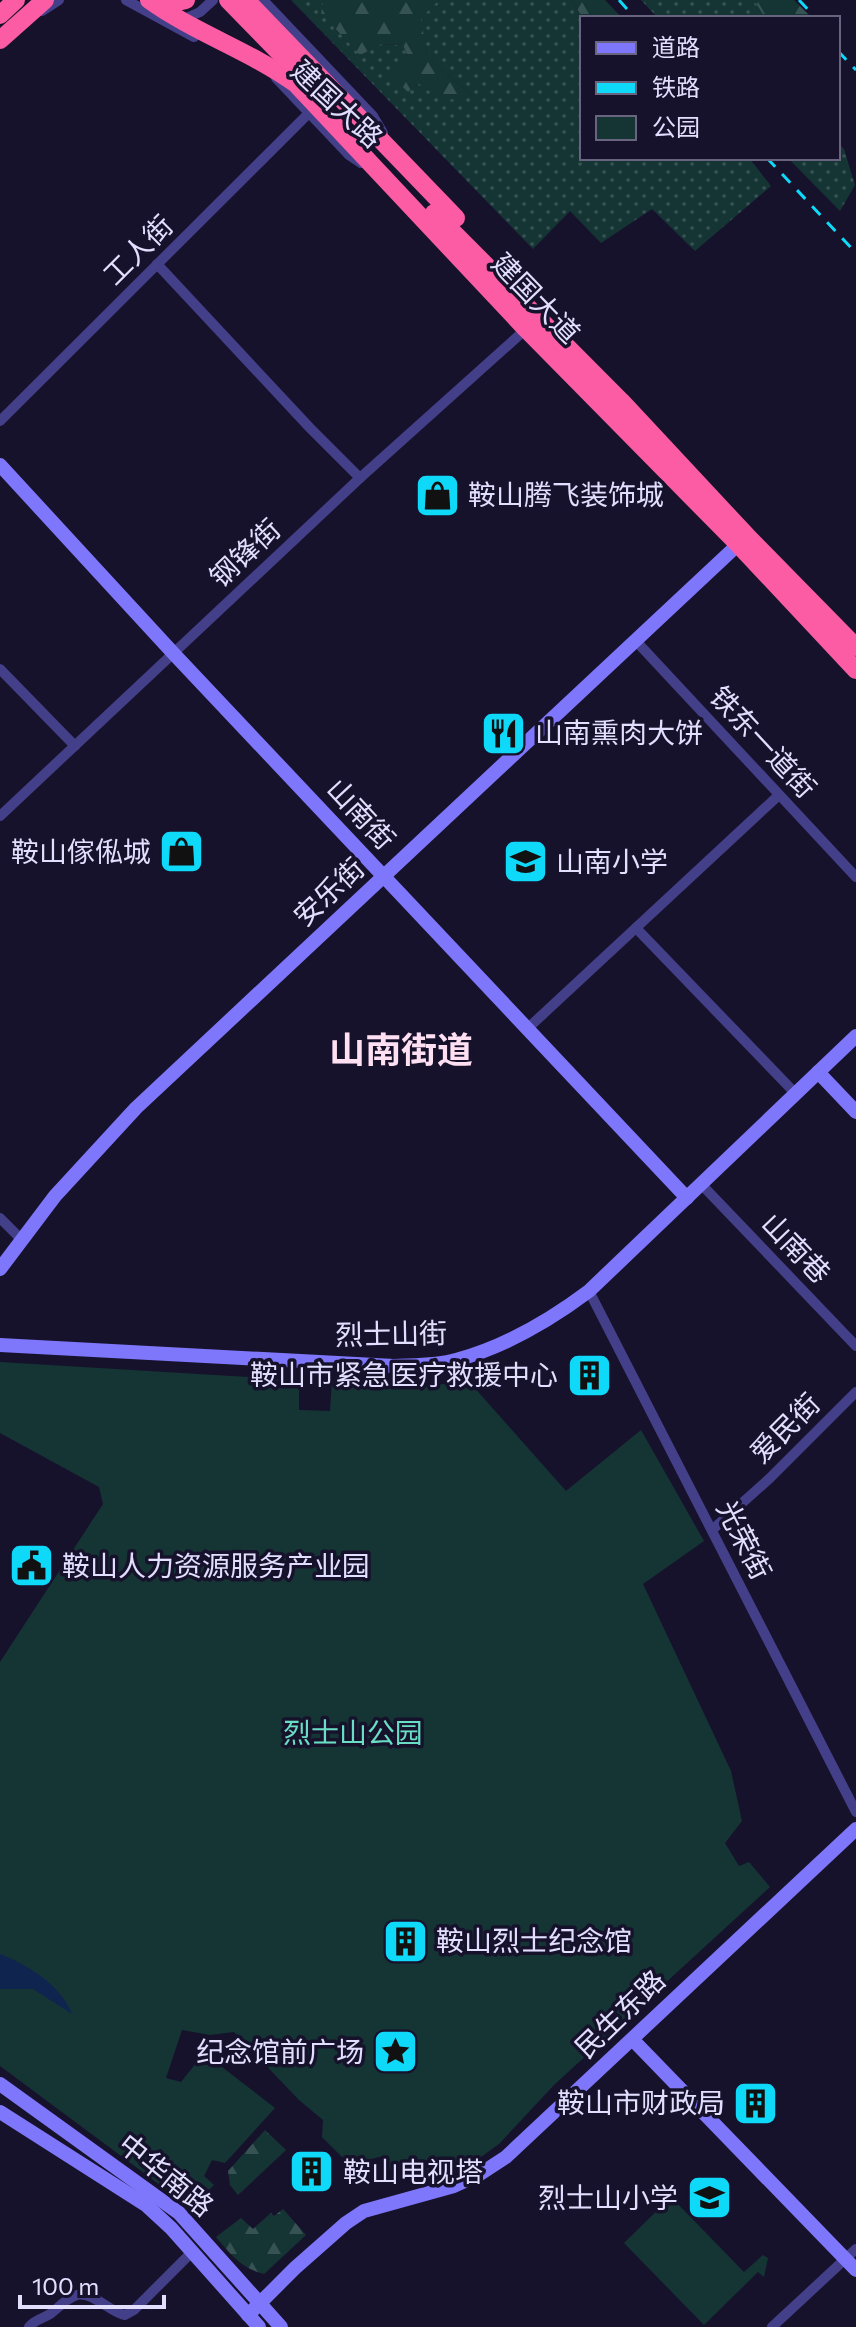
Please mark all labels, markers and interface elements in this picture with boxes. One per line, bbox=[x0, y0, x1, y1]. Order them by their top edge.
legend bbox=[580, 16, 840, 160]
text: 道路 bbox=[652, 32, 700, 61]
street label: 建国大路 bbox=[285, 53, 390, 154]
text: 铁路 bbox=[652, 72, 700, 101]
text: 公园 bbox=[652, 112, 700, 141]
street label: 工人街 bbox=[96, 208, 179, 291]
street label: 建国大道 bbox=[486, 245, 588, 349]
shop icon: 鞍山腾飞装饰城 bbox=[413, 471, 461, 519]
place label: 鞍山腾飞装饰城 bbox=[468, 477, 664, 511]
street label: 钢锋街 bbox=[202, 511, 287, 593]
street label: 铁东一道街 bbox=[704, 679, 824, 804]
restaurant icon: 山南熏肉大饼 bbox=[480, 709, 528, 757]
place label: 山南熏肉大饼 bbox=[535, 715, 703, 749]
street label: 山南街 bbox=[321, 771, 403, 856]
shop icon: 鞍山傢俬城 bbox=[158, 828, 206, 876]
place label: 鞍山傢俬城 bbox=[11, 834, 151, 868]
school or university icon: 山南小学 bbox=[501, 838, 549, 886]
place label: 山南小学 bbox=[556, 844, 668, 878]
street label: 安乐街 bbox=[286, 850, 371, 932]
district label: 山南街道 bbox=[329, 1026, 473, 1070]
street label: 山南巷 bbox=[755, 1205, 838, 1289]
street label: 烈士山街 bbox=[335, 1315, 447, 1351]
building icon: 鞍山市紧急医疗救援中心 bbox=[565, 1351, 613, 1399]
place label: 鞍山市紧急医疗救援中心 bbox=[250, 1357, 558, 1391]
street label: 爱民街 bbox=[743, 1386, 826, 1469]
street label: 光荣街 bbox=[711, 1494, 779, 1585]
public building icon: 鞍山人力资源服务产业园 bbox=[7, 1542, 55, 1590]
place label: 鞍山人力资源服务产业园 bbox=[62, 1548, 370, 1582]
park label: 烈士山公园 bbox=[283, 1715, 423, 1749]
building icon: 鞍山烈士纪念馆 bbox=[381, 1917, 429, 1965]
place label: 鞍山烈士纪念馆 bbox=[436, 1923, 632, 1957]
street label: 民生东路 bbox=[567, 1962, 671, 2064]
place icon: 纪念馆前广场 bbox=[371, 2028, 419, 2076]
place label: 纪念馆前广场 bbox=[196, 2034, 364, 2068]
building icon: 鞍山市财政局 bbox=[732, 2079, 780, 2127]
place label: 鞍山市财政局 bbox=[557, 2085, 725, 2119]
street label: 中华南路 bbox=[112, 2126, 221, 2223]
building icon: 鞍山电视塔 bbox=[288, 2148, 336, 2196]
place label: 鞍山电视塔 bbox=[343, 2154, 483, 2188]
school or university icon: 烈士山小学 bbox=[685, 2174, 733, 2222]
place label: 烈士山小学 bbox=[538, 2180, 678, 2214]
scale bar bbox=[20, 2259, 164, 2309]
text: 100 m bbox=[32, 2271, 99, 2300]

